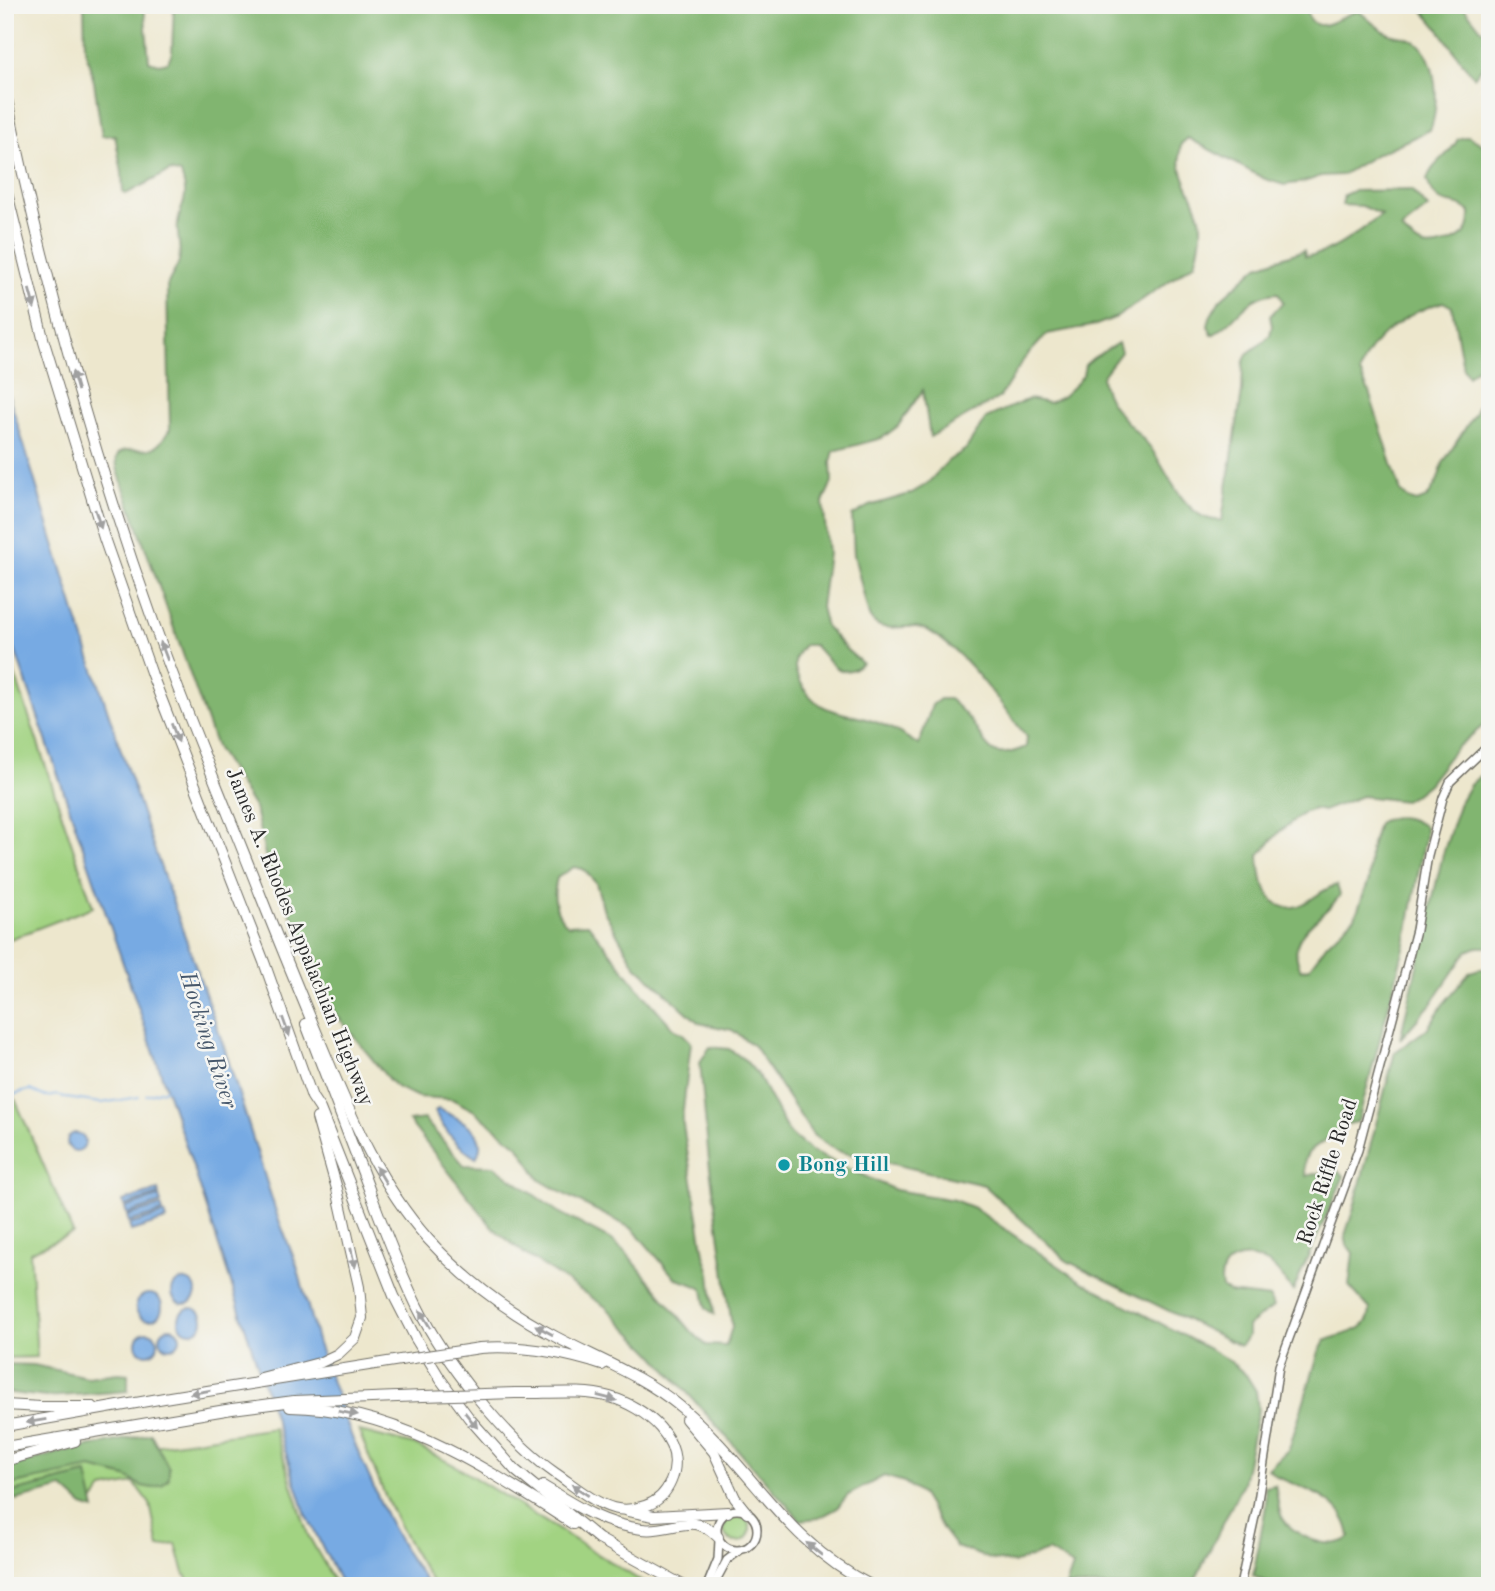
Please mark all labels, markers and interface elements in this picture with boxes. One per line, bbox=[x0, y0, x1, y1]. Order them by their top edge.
one-way arrow bbox=[28, 288, 38, 309]
one-way arrow bbox=[70, 370, 80, 391]
one-way arrow bbox=[93, 509, 104, 530]
one-way arrow bbox=[158, 640, 169, 661]
one-way arrow bbox=[169, 723, 180, 744]
street label: James A. Rhodes Appalachian Highway bbox=[221, 765, 377, 1109]
water label: Hocking River bbox=[174, 968, 241, 1113]
one-way arrow bbox=[281, 1016, 292, 1037]
street label: Rock Riffle Road bbox=[1294, 1096, 1362, 1248]
place label: Bong Hill bbox=[798, 1155, 889, 1176]
marker: Bong Hill bbox=[776, 1157, 792, 1173]
one-way arrow bbox=[375, 1166, 388, 1185]
one-way arrow bbox=[347, 1247, 358, 1269]
one-way arrow bbox=[419, 1309, 432, 1329]
one-way arrow bbox=[534, 1324, 554, 1336]
one-way arrow bbox=[189, 1387, 211, 1398]
one-way arrow bbox=[597, 1392, 619, 1403]
one-way arrow bbox=[337, 1408, 359, 1419]
one-way arrow bbox=[464, 1411, 478, 1429]
one-way arrow bbox=[25, 1416, 47, 1427]
one-way arrow bbox=[570, 1483, 590, 1496]
one-way arrow bbox=[806, 1542, 823, 1557]

